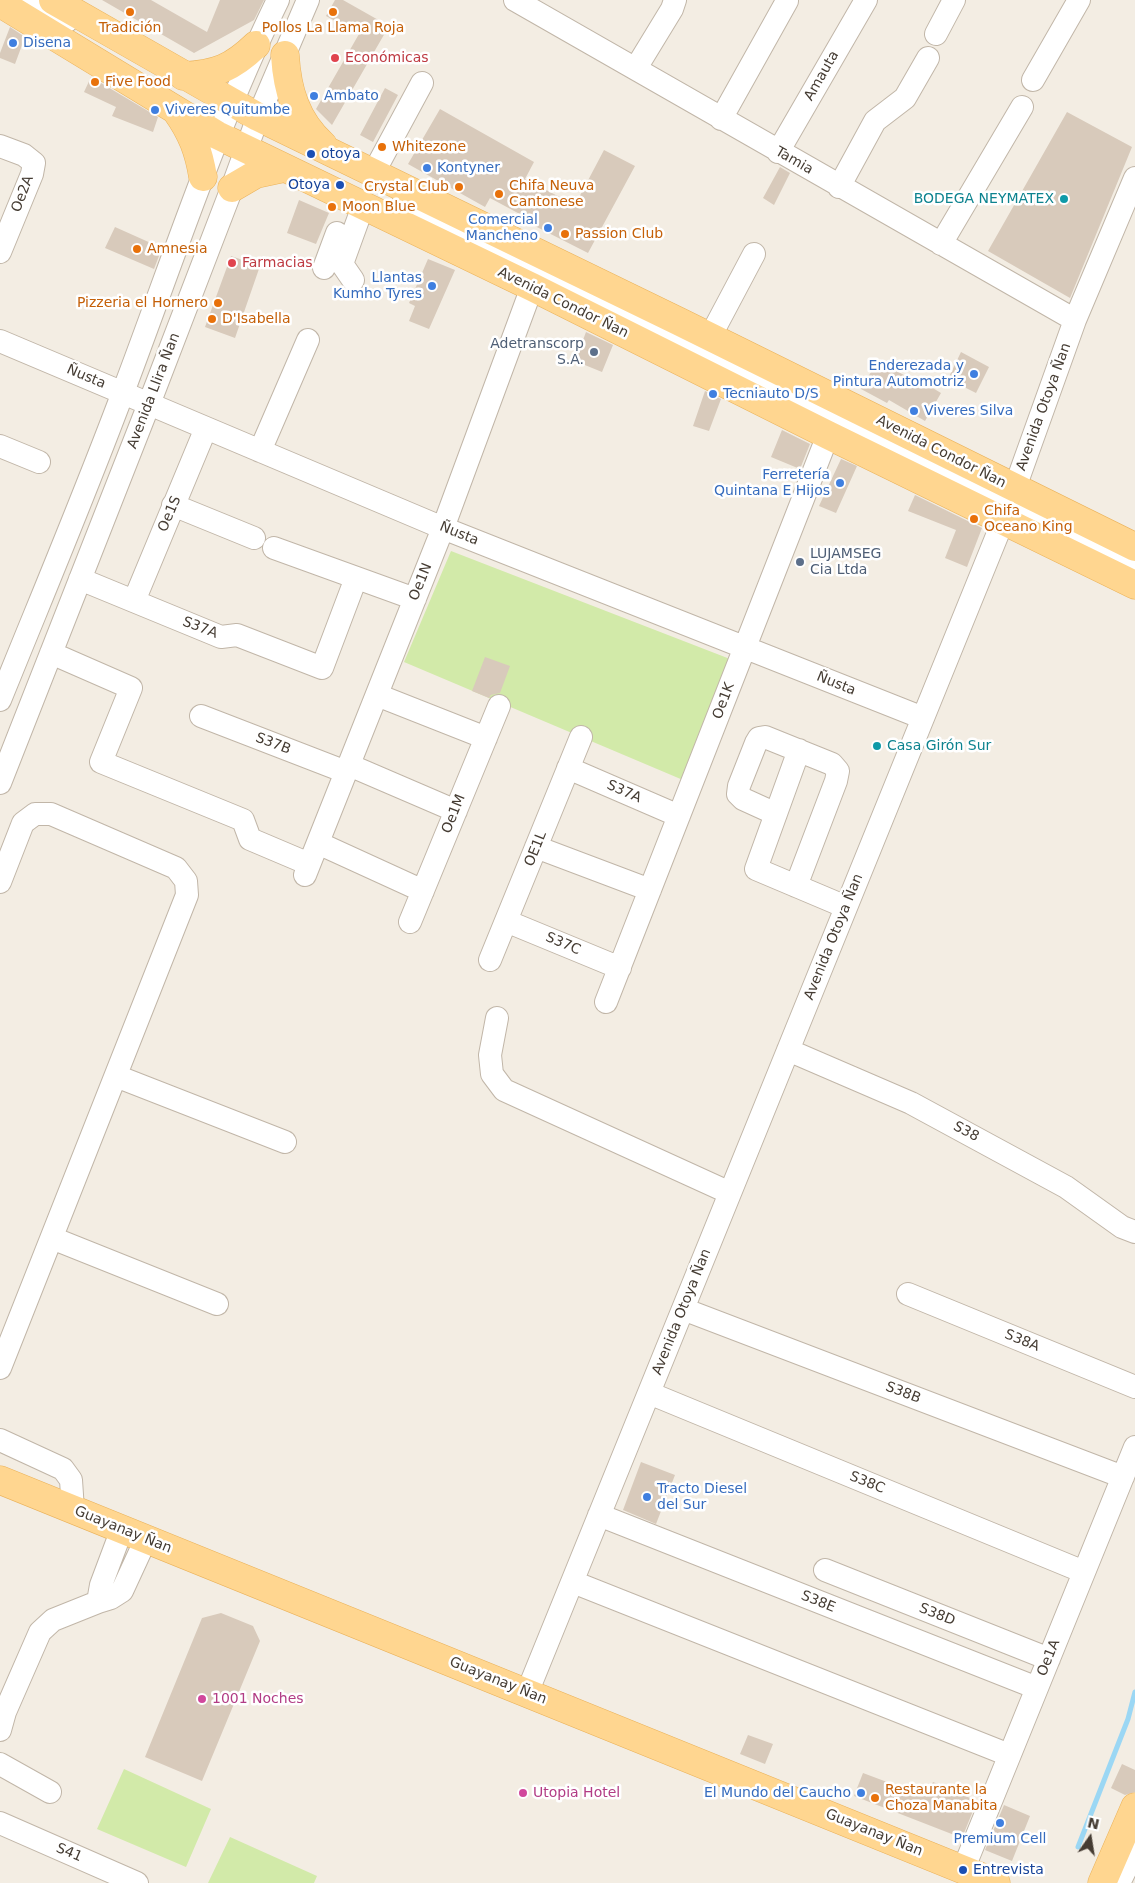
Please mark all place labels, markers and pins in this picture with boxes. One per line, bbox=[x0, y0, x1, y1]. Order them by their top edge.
marker: Tradición bbox=[124, 6, 136, 18]
marker: Pollos La Llama Roja bbox=[327, 6, 339, 18]
place label: Tradición bbox=[99, 20, 161, 36]
place label: Pollos La Llama Roja bbox=[262, 20, 404, 36]
place label: Disena bbox=[23, 35, 71, 51]
marker: Disena bbox=[7, 37, 19, 49]
place label: Económicas bbox=[345, 50, 429, 66]
marker: Económicas bbox=[329, 52, 341, 64]
place label: Five Food bbox=[105, 74, 171, 90]
marker: Five Food bbox=[89, 76, 101, 88]
place label: Ambato bbox=[324, 88, 379, 104]
marker: Ambato bbox=[308, 90, 320, 102]
place label: Viveres Quitumbe bbox=[165, 102, 290, 118]
marker: Viveres Quitumbe bbox=[149, 104, 161, 116]
place label: Whitezone bbox=[392, 139, 466, 155]
marker: Whitezone bbox=[376, 141, 388, 153]
place label: otoya bbox=[321, 146, 360, 162]
marker: otoya bbox=[305, 148, 317, 160]
place label: Kontyner bbox=[437, 160, 500, 176]
marker: Kontyner bbox=[421, 162, 433, 174]
place label: Otoya bbox=[288, 177, 330, 193]
place label: Chifa Neuva Cantonese bbox=[509, 178, 594, 210]
marker: Otoya bbox=[334, 179, 346, 191]
place label: Crystal Club bbox=[364, 179, 449, 195]
marker: Crystal Club bbox=[453, 181, 465, 193]
marker: Chifa Neuva Cantonese bbox=[493, 188, 505, 200]
place label: BODEGA NEYMATEX bbox=[914, 191, 1054, 207]
marker: BODEGA NEYMATEX bbox=[1058, 193, 1070, 205]
place label: Moon Blue bbox=[342, 199, 416, 215]
marker: Moon Blue bbox=[326, 201, 338, 213]
place label: Comercial Mancheno bbox=[466, 212, 538, 244]
marker: Comercial Mancheno bbox=[542, 222, 554, 234]
place label: Passion Club bbox=[575, 226, 663, 242]
marker: Passion Club bbox=[559, 228, 571, 240]
place label: Amnesia bbox=[147, 241, 207, 257]
marker: Amnesia bbox=[131, 243, 143, 255]
place label: Farmacias bbox=[242, 255, 313, 271]
marker: Farmacias bbox=[226, 257, 238, 269]
place label: Llantas Kumho Tyres bbox=[333, 270, 422, 302]
marker: Llantas Kumho Tyres bbox=[426, 280, 438, 292]
place label: Pizzeria el Hornero bbox=[77, 295, 208, 311]
marker: Pizzeria el Hornero bbox=[212, 297, 224, 309]
place label: D'Isabella bbox=[222, 311, 290, 327]
marker: D'Isabella bbox=[206, 313, 218, 325]
place label: Adetranscorp S.A. bbox=[490, 336, 584, 368]
marker: Adetranscorp S.A. bbox=[588, 346, 600, 358]
place label: Enderezada y Pintura Automotriz bbox=[833, 358, 964, 391]
marker: Enderezada y Pintura Automotriz bbox=[968, 368, 980, 380]
place label: Tecniauto D/S bbox=[723, 386, 819, 402]
marker: Tecniauto D/S bbox=[707, 388, 719, 400]
place label: Viveres Silva bbox=[924, 403, 1013, 419]
marker: Viveres Silva bbox=[908, 405, 920, 417]
place label: Ferretería Quintana E Hijos bbox=[714, 467, 830, 500]
marker: Ferretería Quintana E Hijos bbox=[834, 477, 846, 489]
place label: Chifa Oceano King bbox=[984, 503, 1073, 536]
marker: Chifa Oceano King bbox=[968, 513, 980, 525]
place label: LUJAMSEG Cia Ltda bbox=[810, 546, 881, 578]
marker: LUJAMSEG Cia Ltda bbox=[794, 556, 806, 568]
place label: Casa Girón Sur bbox=[887, 738, 991, 754]
marker: Casa Girón Sur bbox=[871, 740, 883, 752]
place label: Tracto Diesel del Sur bbox=[657, 1481, 747, 1514]
marker: Tracto Diesel del Sur bbox=[641, 1491, 653, 1503]
place label: 1001 Noches bbox=[212, 1691, 304, 1707]
marker: 1001 Noches bbox=[196, 1693, 208, 1705]
place label: Restaurante la Choza Manabita bbox=[885, 1782, 998, 1814]
place label: Utopia Hotel bbox=[533, 1785, 620, 1801]
place label: El Mundo del Caucho bbox=[704, 1785, 851, 1801]
marker: Utopia Hotel bbox=[517, 1787, 529, 1799]
marker: El Mundo del Caucho bbox=[855, 1787, 867, 1799]
marker: Restaurante la Choza Manabita bbox=[869, 1792, 881, 1804]
marker: Premium Cell bbox=[994, 1817, 1006, 1829]
place label: Premium Cell bbox=[954, 1831, 1046, 1847]
place label: Entrevista bbox=[973, 1862, 1044, 1878]
marker: Entrevista bbox=[957, 1864, 969, 1876]

